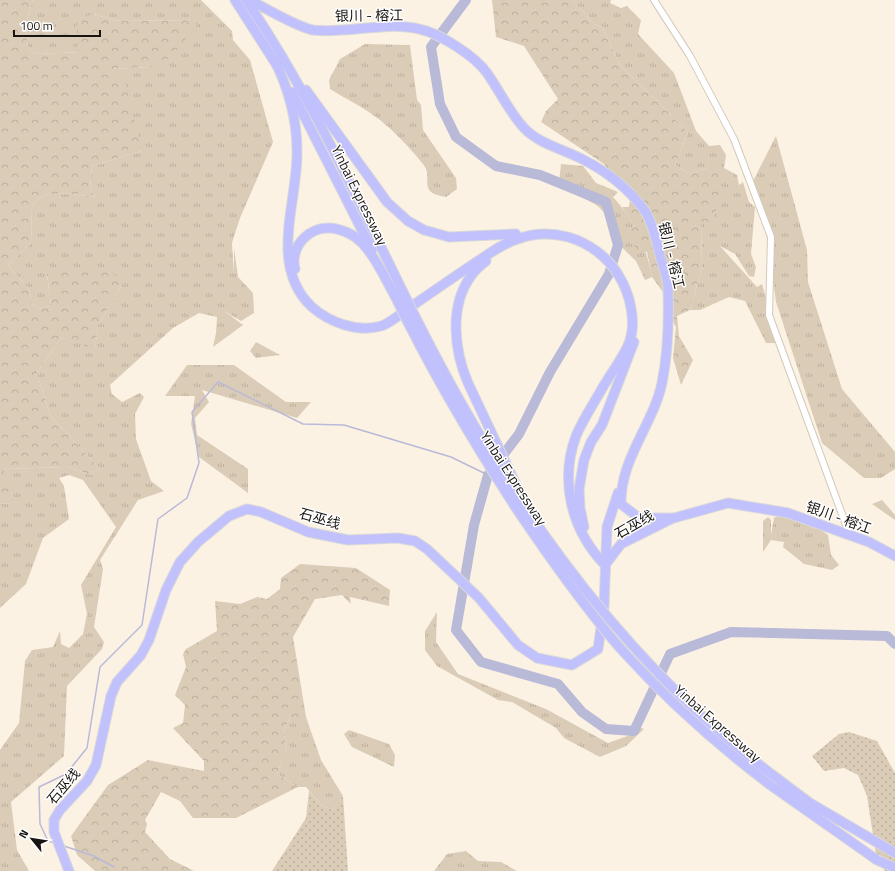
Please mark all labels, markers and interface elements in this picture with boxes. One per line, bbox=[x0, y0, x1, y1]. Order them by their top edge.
street label: 银川 - 榕江 bbox=[335, 4, 403, 26]
scale bar bbox=[14, 12, 100, 38]
text: 100 m bbox=[20, 16, 53, 35]
street label: Yinbai Expressway bbox=[327, 141, 393, 249]
street label: 银川 - 榕江 bbox=[654, 219, 690, 291]
street label: Yinbai Expressway bbox=[475, 427, 553, 530]
street label: 银川 - 榕江 bbox=[803, 495, 875, 539]
street label: 石巫线 bbox=[297, 502, 343, 534]
street label: 石巫线 bbox=[611, 504, 657, 544]
street label: Yinbai Expressway bbox=[670, 679, 766, 767]
street label: 石巫线 bbox=[41, 763, 85, 809]
north arrow bbox=[12, 819, 52, 859]
text: N bbox=[15, 827, 32, 841]

